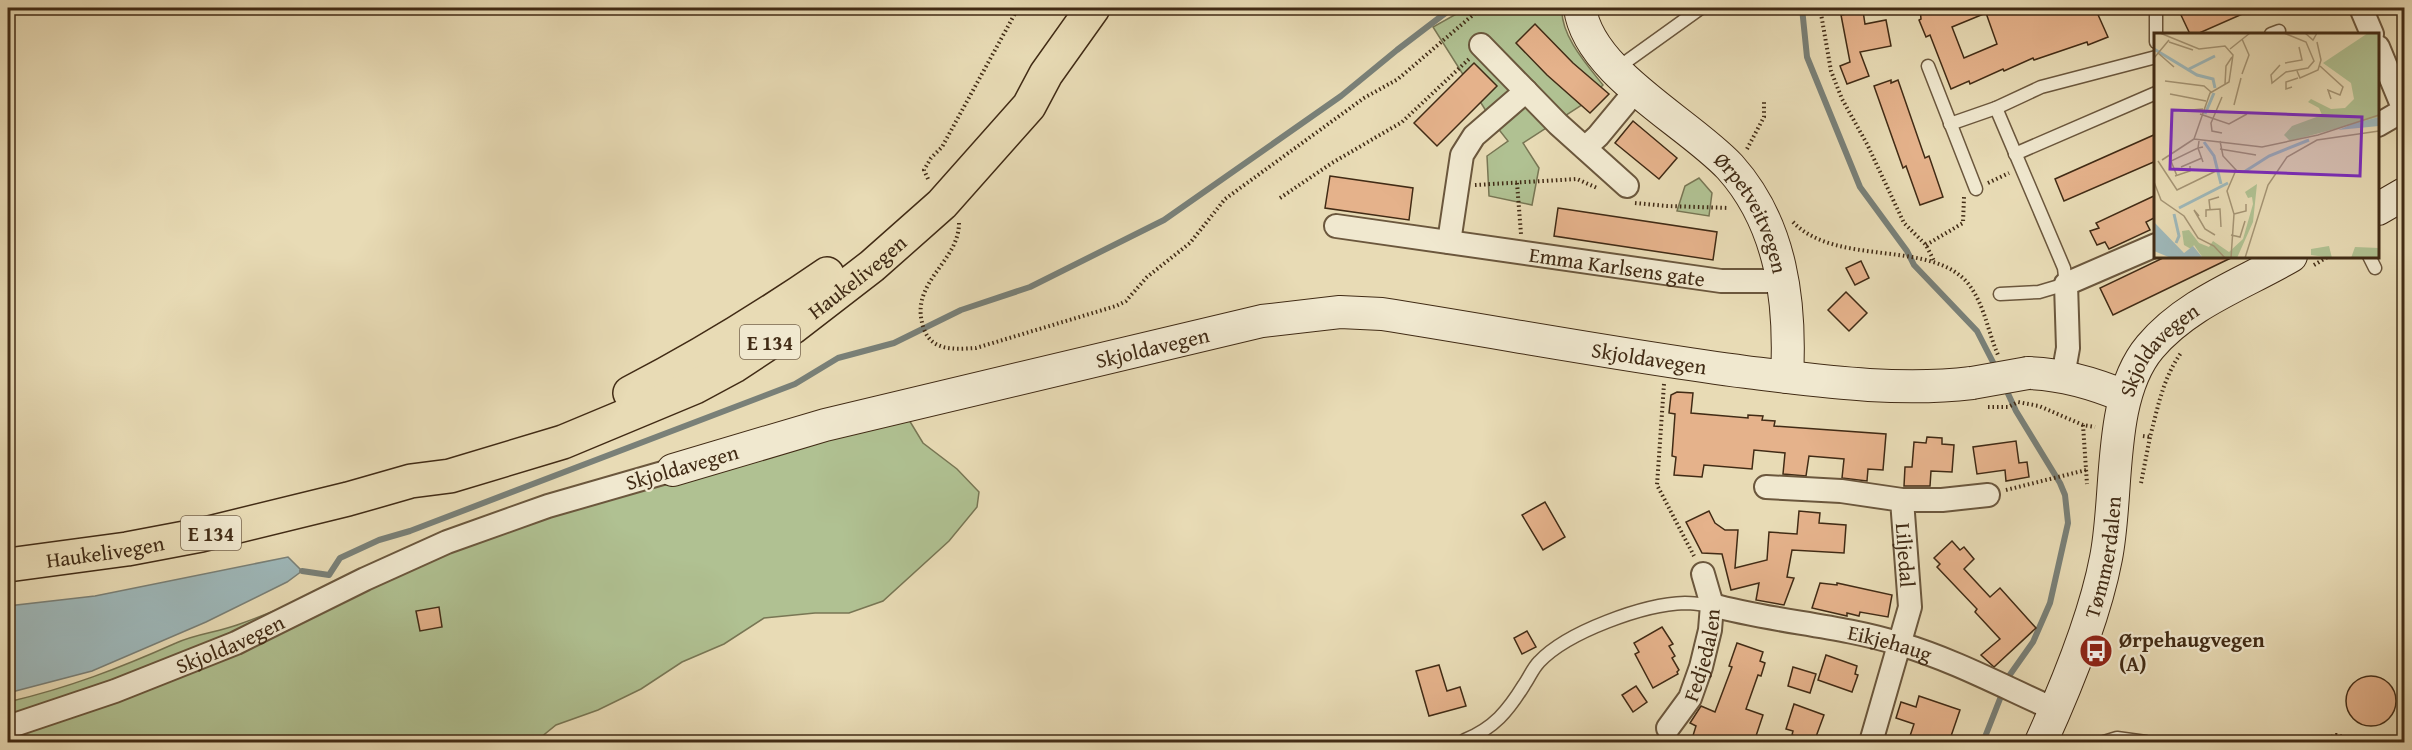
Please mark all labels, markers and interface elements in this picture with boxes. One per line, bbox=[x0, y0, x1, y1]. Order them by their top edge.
inset map bbox=[2154, 33, 2379, 258]
street label: Ørpetveitvegen bbox=[1708, 144, 1796, 276]
street label: Haukelivegen bbox=[801, 227, 913, 326]
street label: Emma Karlsens gate bbox=[1527, 238, 1707, 294]
street label: Skjoldavegen bbox=[2111, 295, 2205, 400]
street label: Skjoldavegen bbox=[1092, 319, 1213, 376]
road number: E 134 bbox=[740, 325, 800, 359]
street label: Skjoldavegen bbox=[1589, 334, 1709, 382]
street label: Skjoldavegen bbox=[622, 436, 742, 498]
street label: Tømmerdalen bbox=[2076, 495, 2128, 622]
road number: E 134 bbox=[181, 516, 241, 550]
street label: Liljedal bbox=[1888, 522, 1924, 589]
street label: Haukelivegen bbox=[44, 527, 167, 575]
street label: Skjoldavegen bbox=[171, 606, 290, 681]
street label: Fedjedalen bbox=[1675, 607, 1727, 706]
street label: Eikjehaug bbox=[1845, 616, 1937, 669]
place label: Ørpehaugvegen (A) bbox=[2119, 624, 2265, 679]
bus stop icon: Ørpehaugvegen (A) bbox=[2078, 633, 2114, 669]

